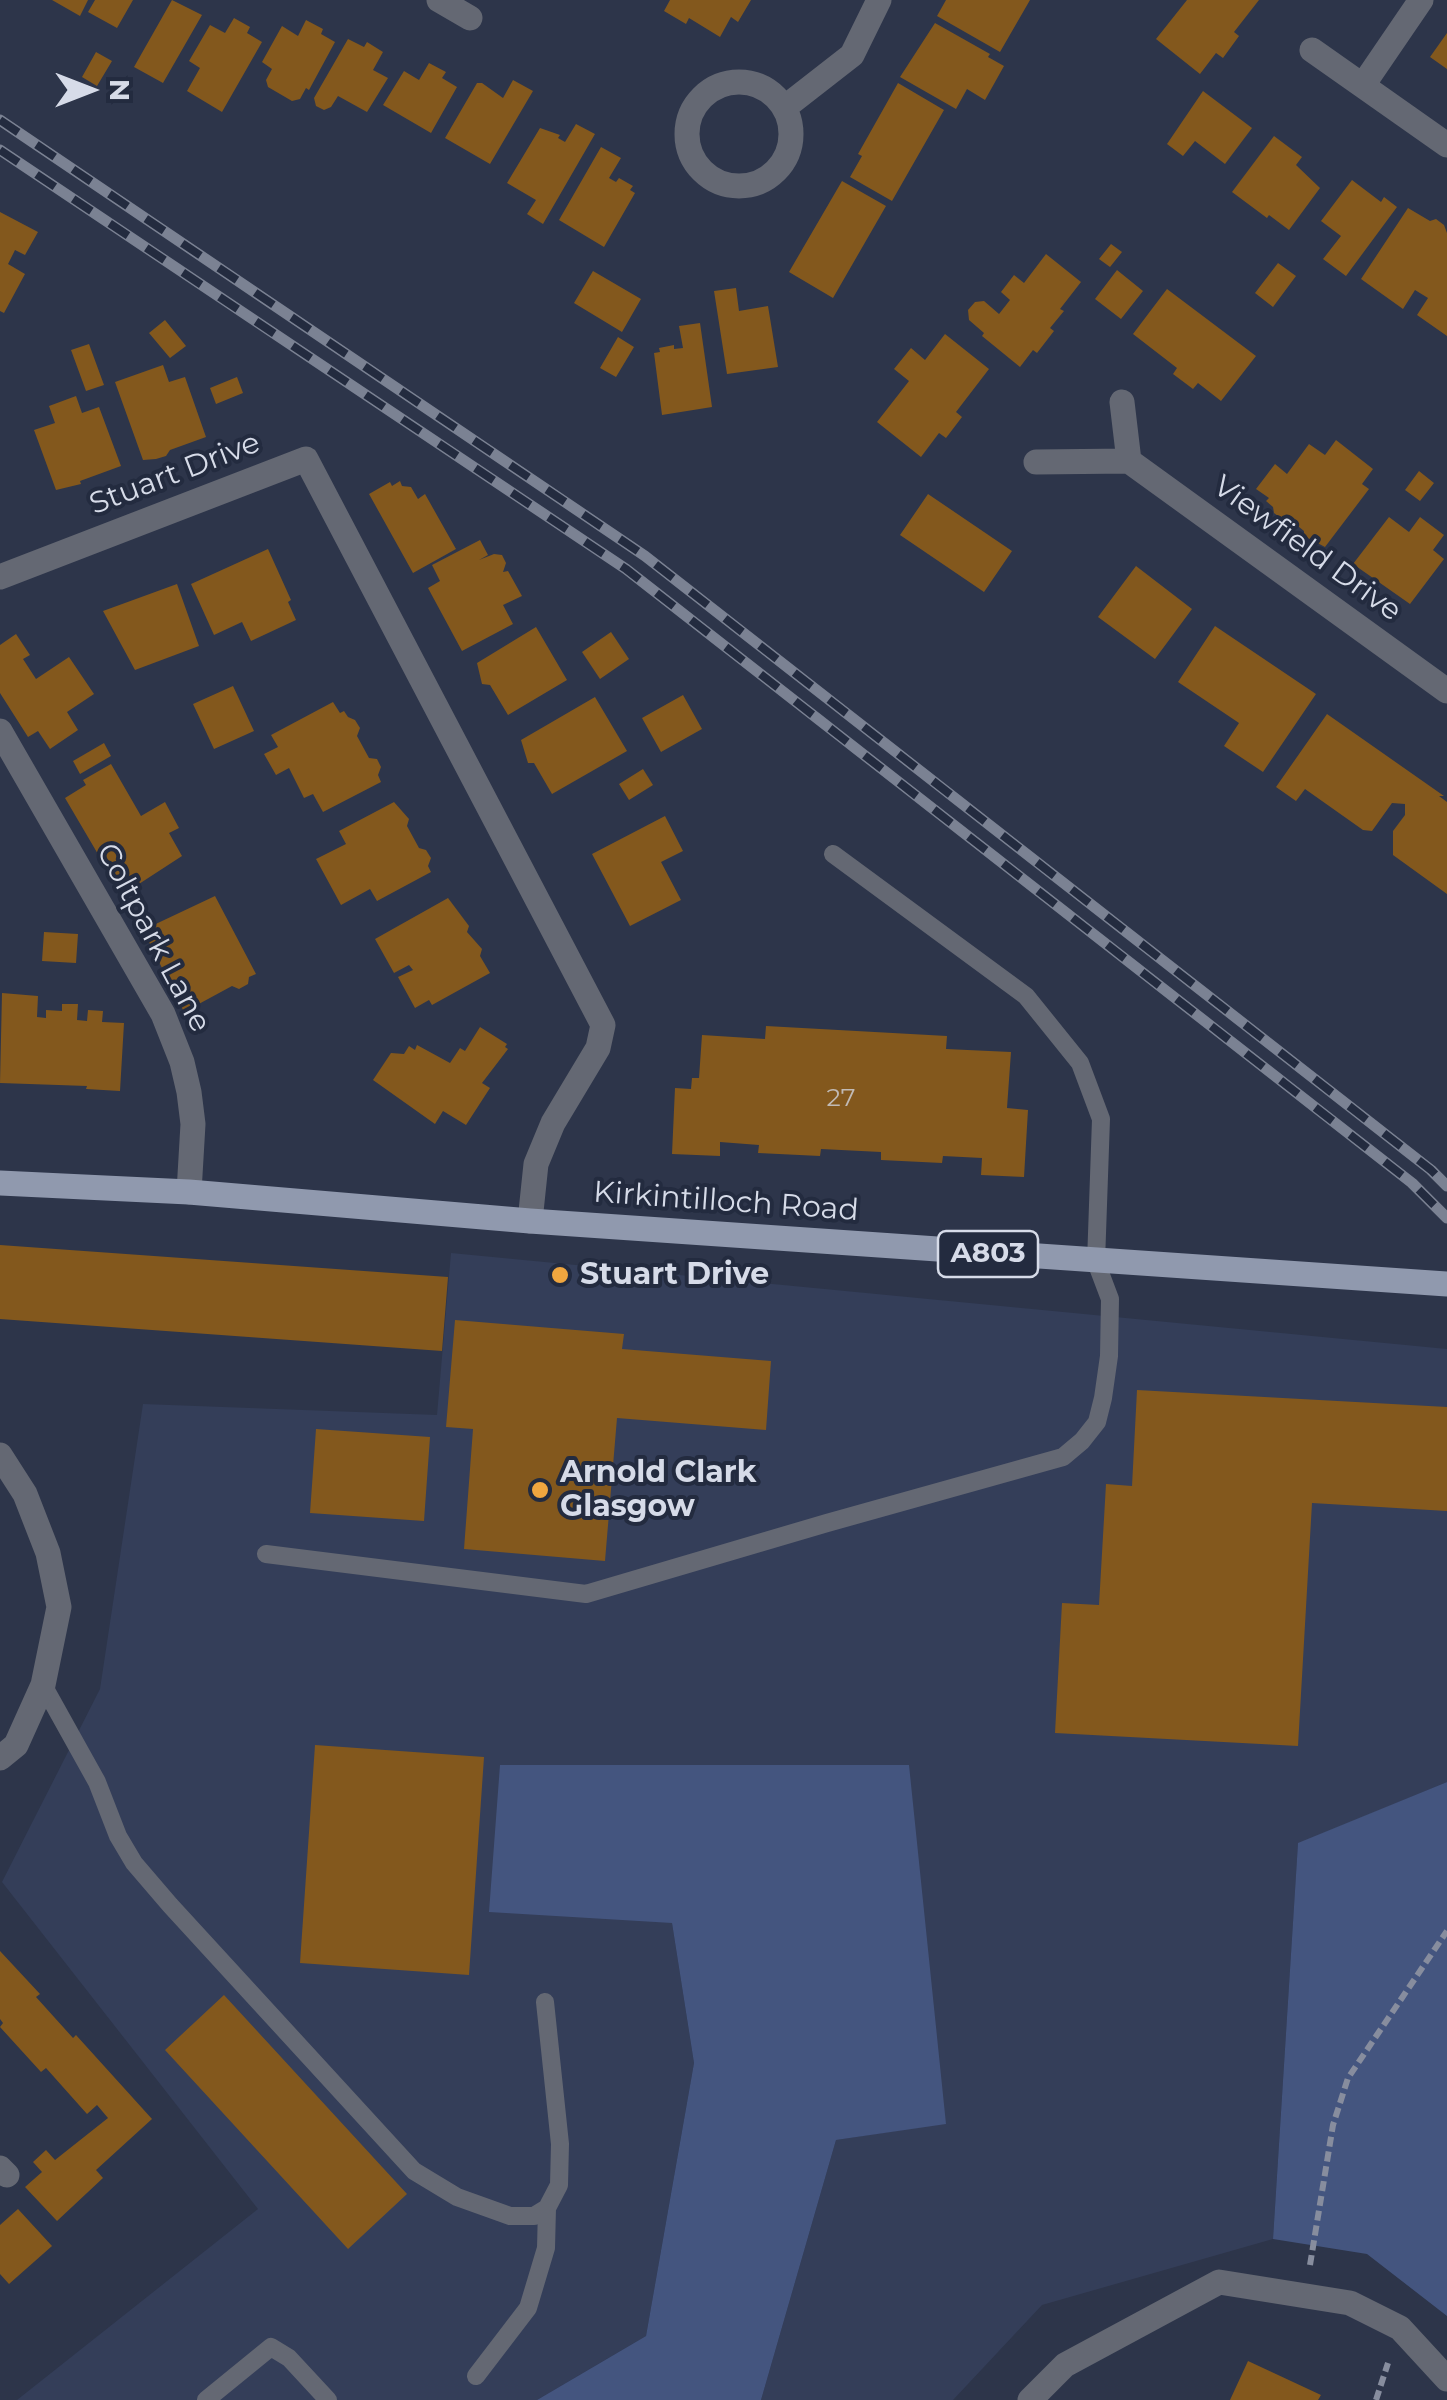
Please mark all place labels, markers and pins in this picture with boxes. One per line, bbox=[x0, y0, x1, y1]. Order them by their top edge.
place label: Stuart Drive bbox=[580, 1257, 769, 1293]
marker: Stuart Drive bbox=[549, 1264, 571, 1286]
place label: Arnold Clark Glasgow bbox=[560, 1455, 756, 1526]
marker: Arnold Clark Glasgow bbox=[529, 1479, 551, 1501]

